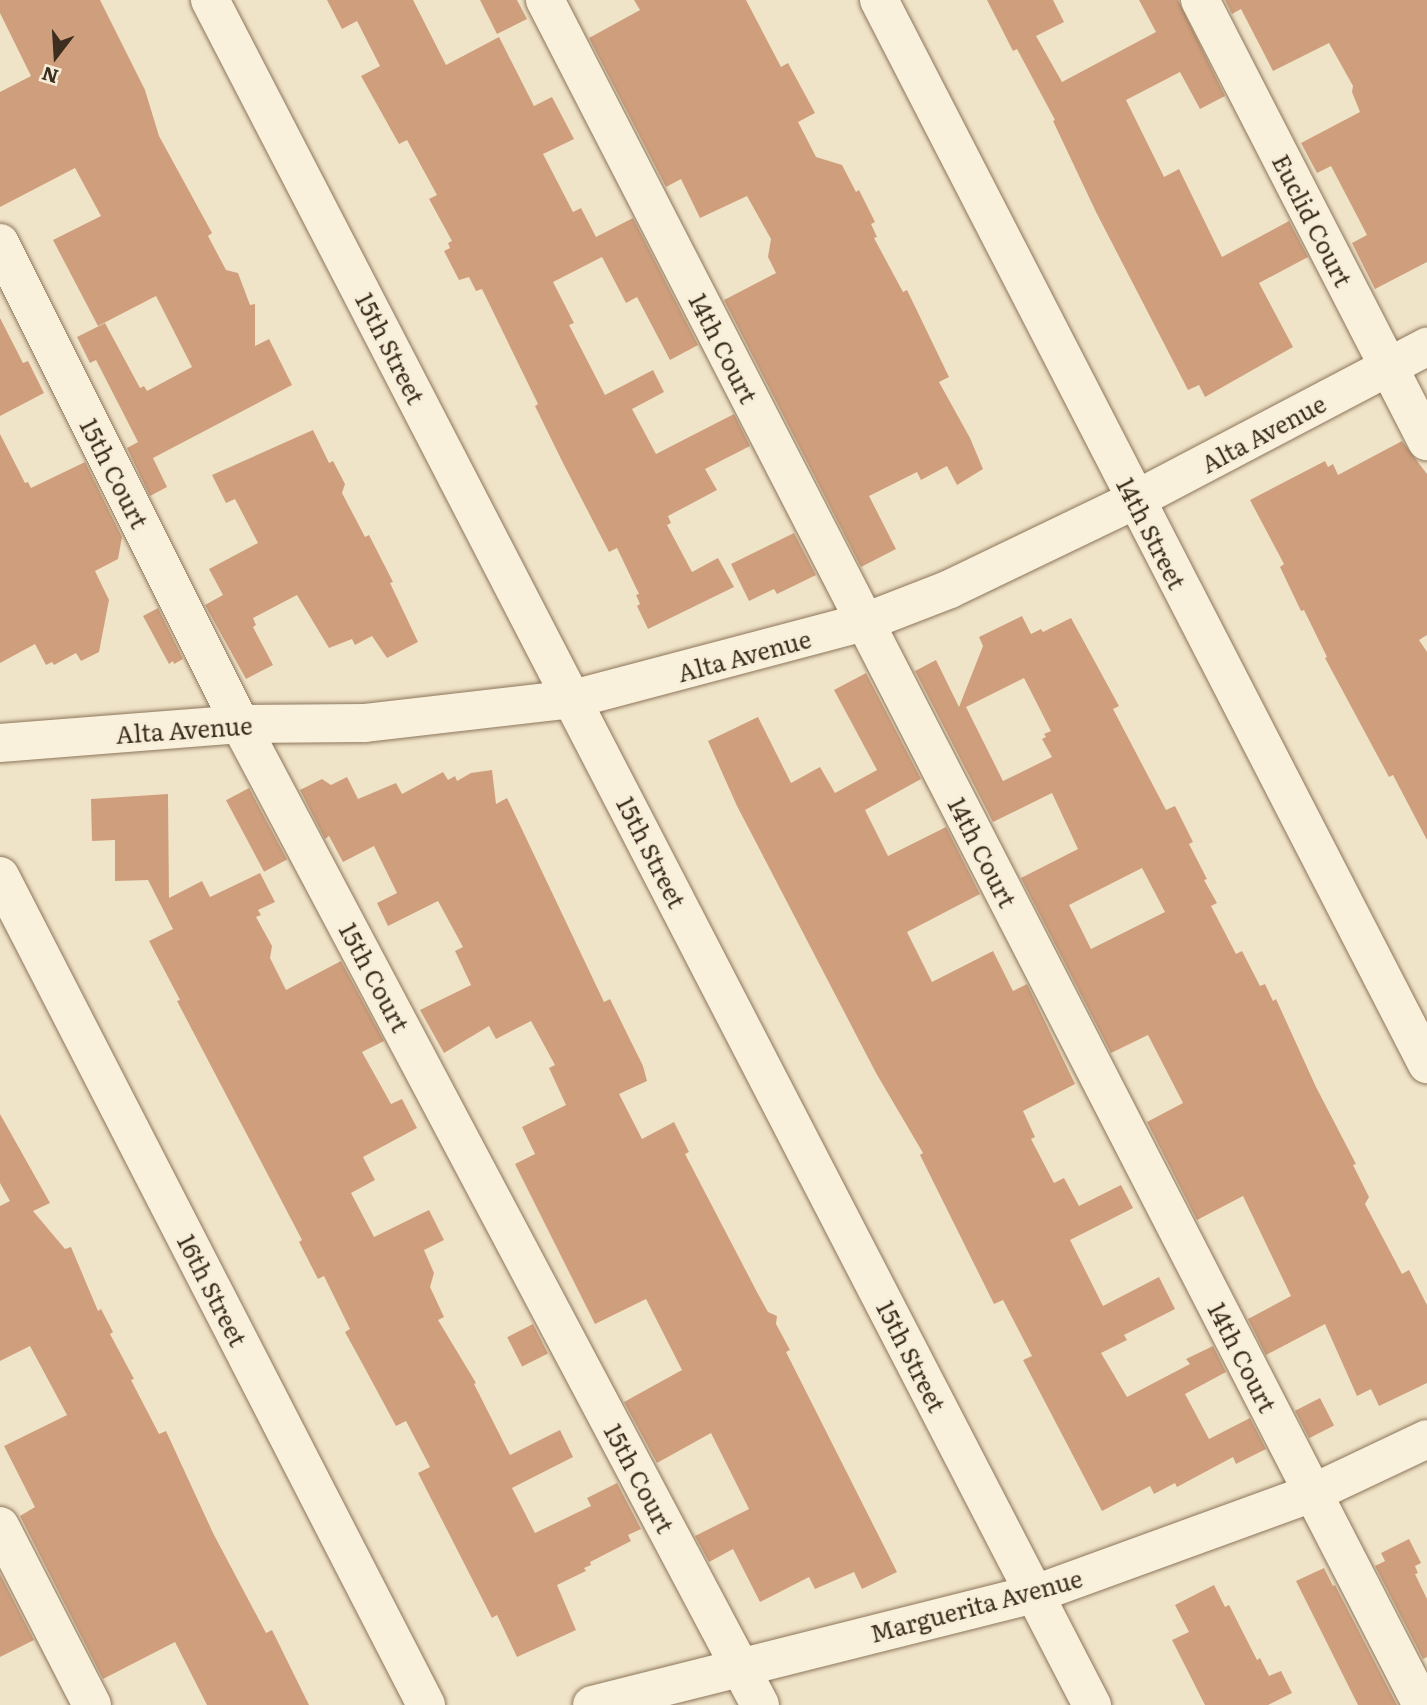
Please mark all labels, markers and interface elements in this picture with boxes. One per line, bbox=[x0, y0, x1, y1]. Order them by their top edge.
north arrow bbox=[21, 21, 91, 91]
text: N bbox=[38, 60, 62, 92]
street label: Euclid Court bbox=[1267, 149, 1359, 291]
street label: 15th Street bbox=[351, 288, 431, 408]
street label: 14th Court bbox=[684, 288, 764, 408]
street label: Alta Avenue bbox=[1196, 388, 1330, 478]
street label: 15th Court bbox=[75, 413, 155, 533]
street label: 14th Street bbox=[1112, 473, 1192, 593]
street label: Alta Avenue bbox=[674, 623, 814, 687]
street label: Alta Avenue bbox=[115, 710, 253, 748]
street label: 15th Street bbox=[612, 792, 692, 912]
street label: 14th Court bbox=[943, 792, 1023, 912]
street label: 15th Court bbox=[334, 918, 416, 1036]
street label: 16th Street bbox=[173, 1229, 253, 1351]
street label: 15th Street bbox=[872, 1296, 952, 1416]
street label: 14th Court bbox=[1203, 1297, 1283, 1417]
street label: 15th Court bbox=[599, 1419, 681, 1537]
street label: Marguerita Avenue bbox=[867, 1563, 1085, 1647]

